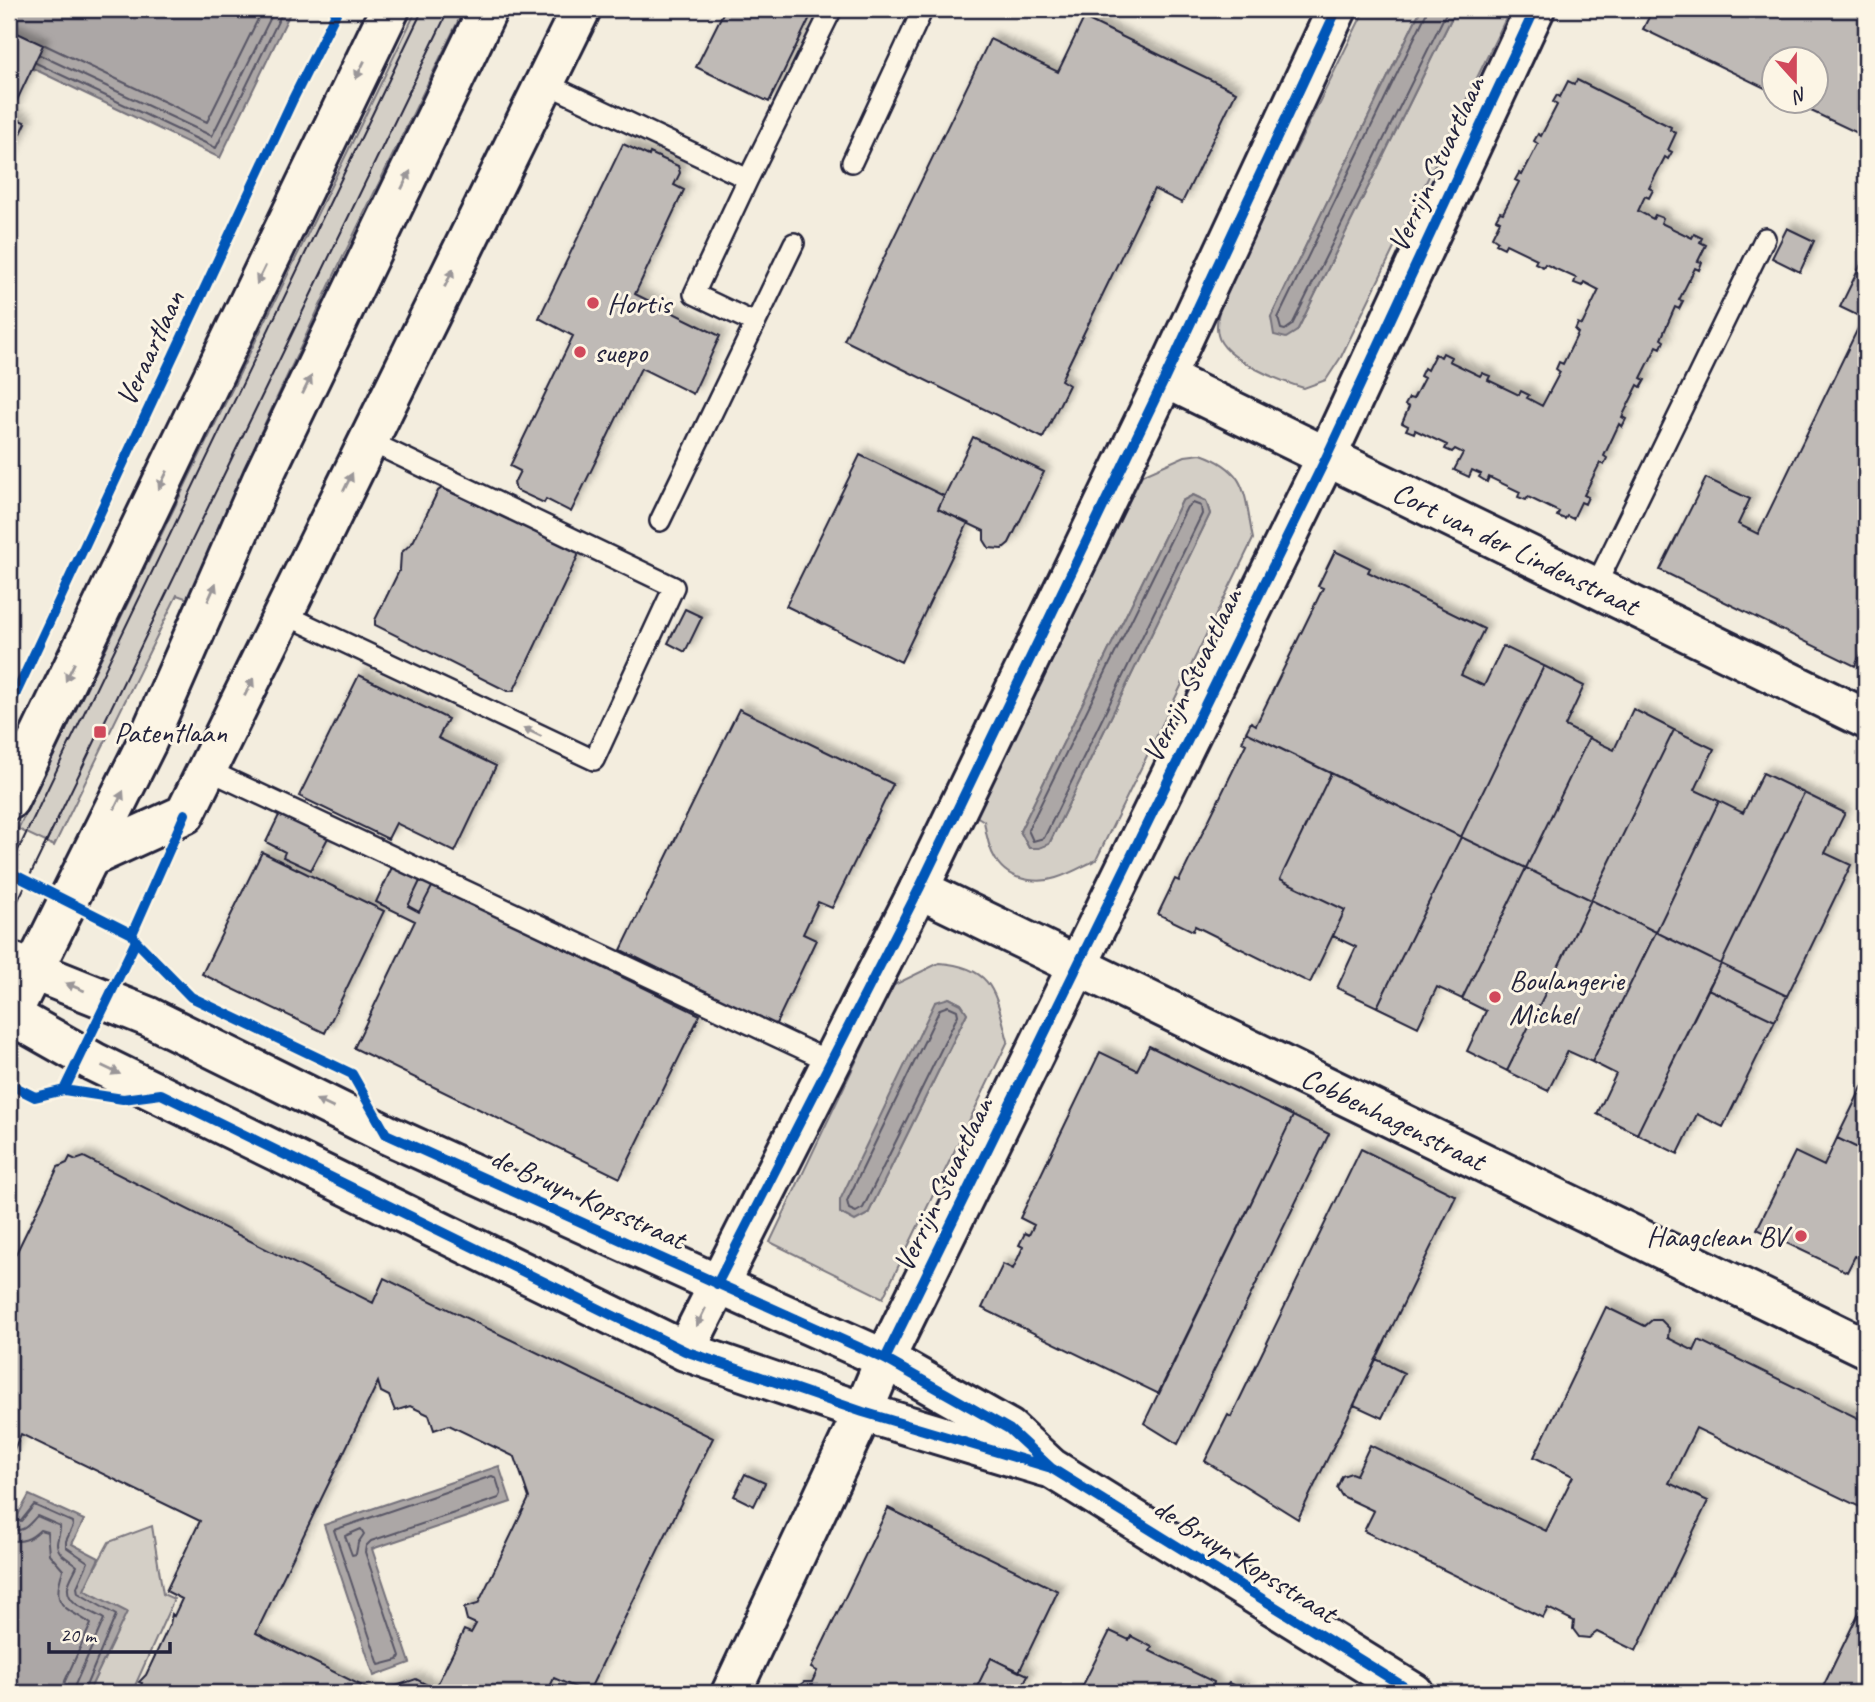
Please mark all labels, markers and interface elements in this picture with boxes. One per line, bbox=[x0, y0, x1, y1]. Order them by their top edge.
north arrow bbox=[1759, 46, 1829, 116]
one-way arrow bbox=[354, 60, 366, 80]
street label: Verrijn Stuartlaan bbox=[1379, 69, 1494, 258]
text: N bbox=[1788, 82, 1811, 109]
one-way arrow bbox=[400, 170, 411, 190]
one-way arrow bbox=[256, 265, 267, 285]
one-way arrow bbox=[443, 268, 454, 288]
street label: Veraartlaan bbox=[107, 284, 193, 412]
place label: Hortis bbox=[607, 284, 674, 322]
marker: Hortis bbox=[585, 295, 601, 311]
place label: suepo bbox=[594, 333, 648, 371]
marker: suepo bbox=[572, 344, 588, 360]
one-way arrow bbox=[301, 375, 313, 395]
one-way arrow bbox=[157, 470, 168, 490]
one-way arrow bbox=[343, 472, 354, 492]
street label: Cort van der Lindenstraat bbox=[1387, 473, 1648, 626]
street label: Verrijn Stuartlaan bbox=[1133, 580, 1251, 769]
one-way arrow bbox=[207, 581, 218, 602]
one-way arrow bbox=[64, 662, 76, 682]
one-way arrow bbox=[243, 677, 254, 697]
place label: Patentlaan bbox=[114, 713, 227, 751]
marker: Patentlaan bbox=[92, 724, 108, 740]
one-way arrow bbox=[522, 726, 542, 737]
one-way arrow bbox=[113, 790, 125, 810]
place label: Boulangerie Michel bbox=[1509, 961, 1626, 1033]
one-way arrow bbox=[64, 981, 85, 992]
marker: Boulangerie Michel bbox=[1487, 989, 1503, 1005]
street label: Cobbenhagenstraat bbox=[1295, 1058, 1494, 1181]
one-way arrow bbox=[101, 1065, 121, 1076]
street label: Verrijn Stuartlaan bbox=[884, 1089, 1002, 1278]
one-way arrow bbox=[315, 1099, 335, 1110]
street label: de Bruyn Kopsstraat bbox=[485, 1138, 694, 1259]
place label: Haagclean BV bbox=[1646, 1217, 1793, 1255]
marker: Haagclean BV bbox=[1793, 1228, 1809, 1244]
one-way arrow bbox=[695, 1307, 707, 1327]
street label: de Bruyn Kopsstraat bbox=[1146, 1488, 1346, 1633]
scale bar bbox=[49, 1611, 170, 1655]
text: 20 m bbox=[60, 1622, 98, 1648]

